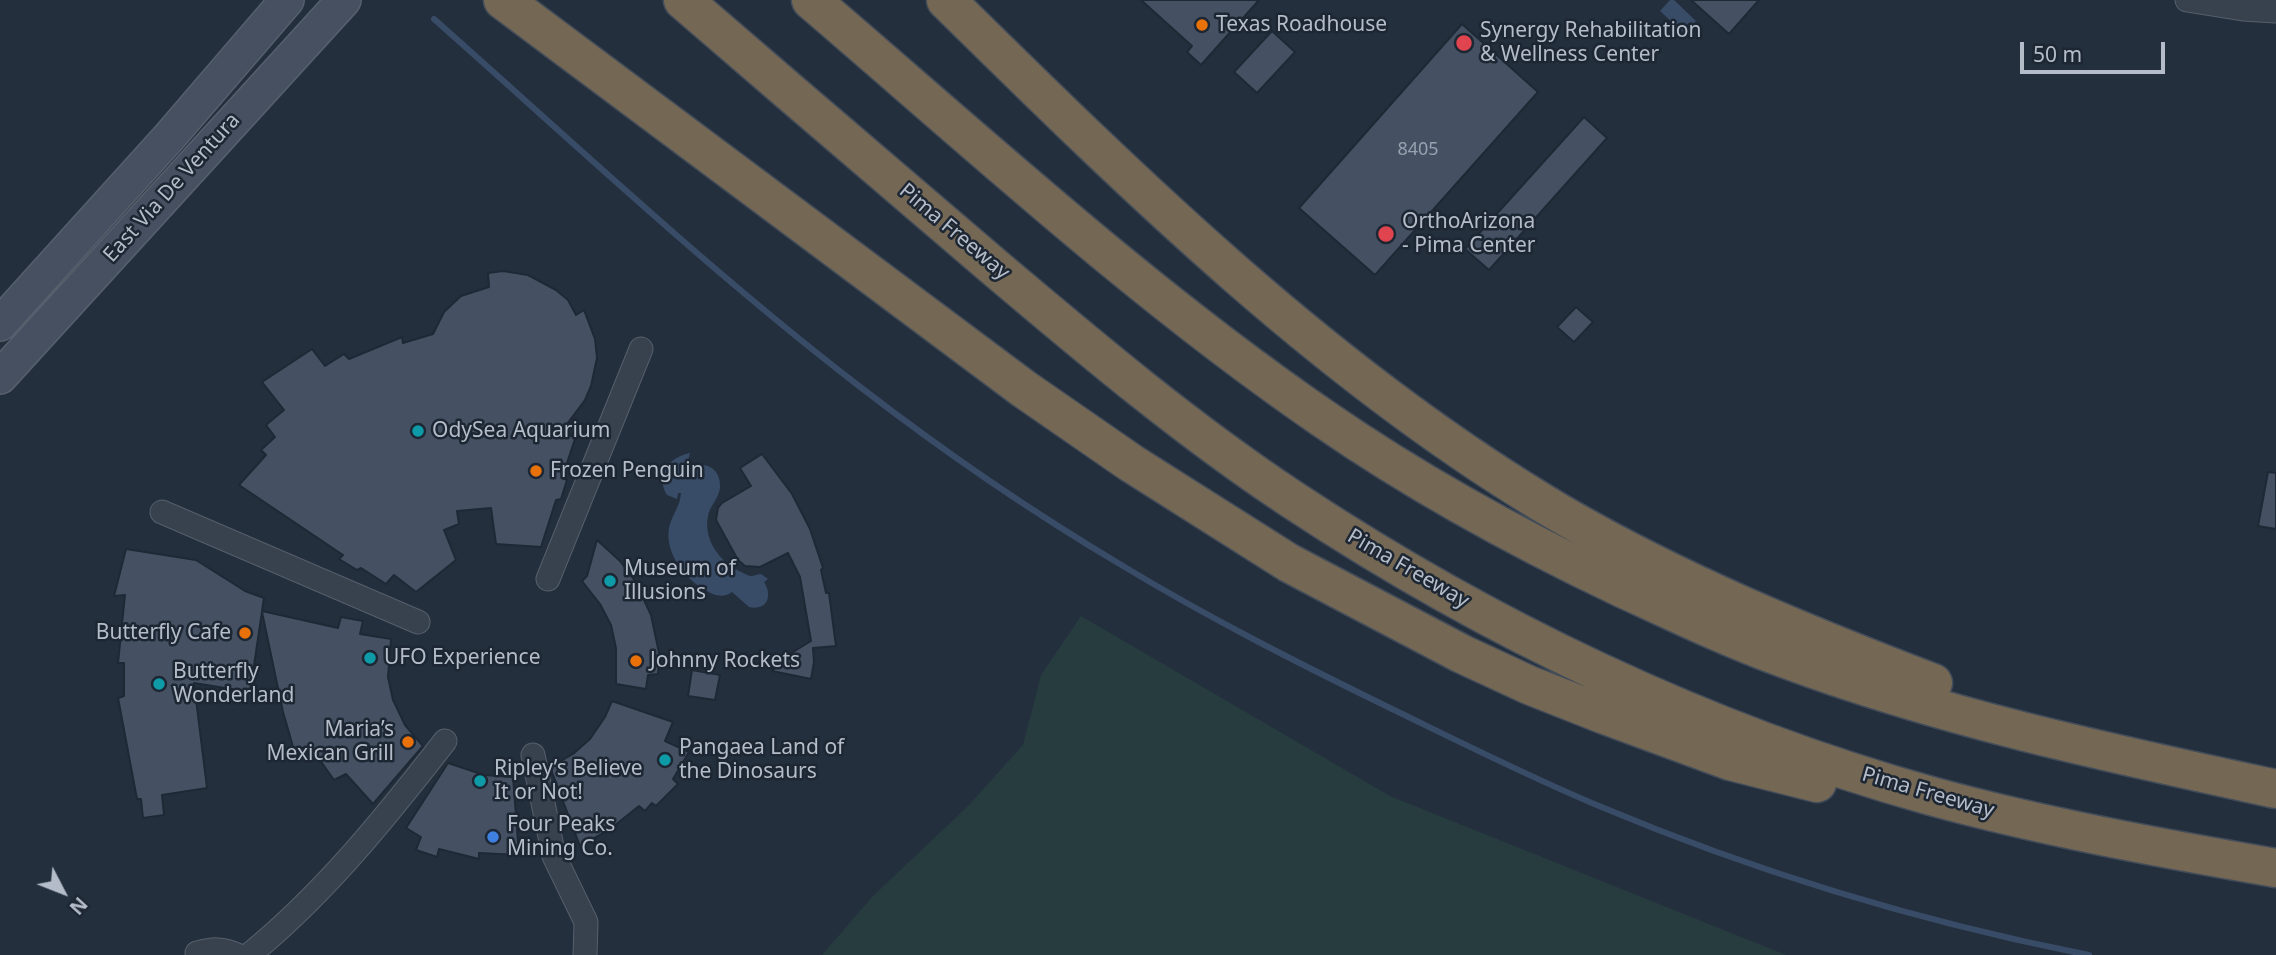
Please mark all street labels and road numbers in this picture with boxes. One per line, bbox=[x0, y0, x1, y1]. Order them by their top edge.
street label: East Via De Ventura bbox=[98, 108, 246, 268]
street label: Pima Freeway bbox=[894, 179, 1014, 285]
street label: Pima Freeway bbox=[1343, 524, 1473, 614]
street label: Pima Freeway bbox=[1859, 762, 1997, 824]

